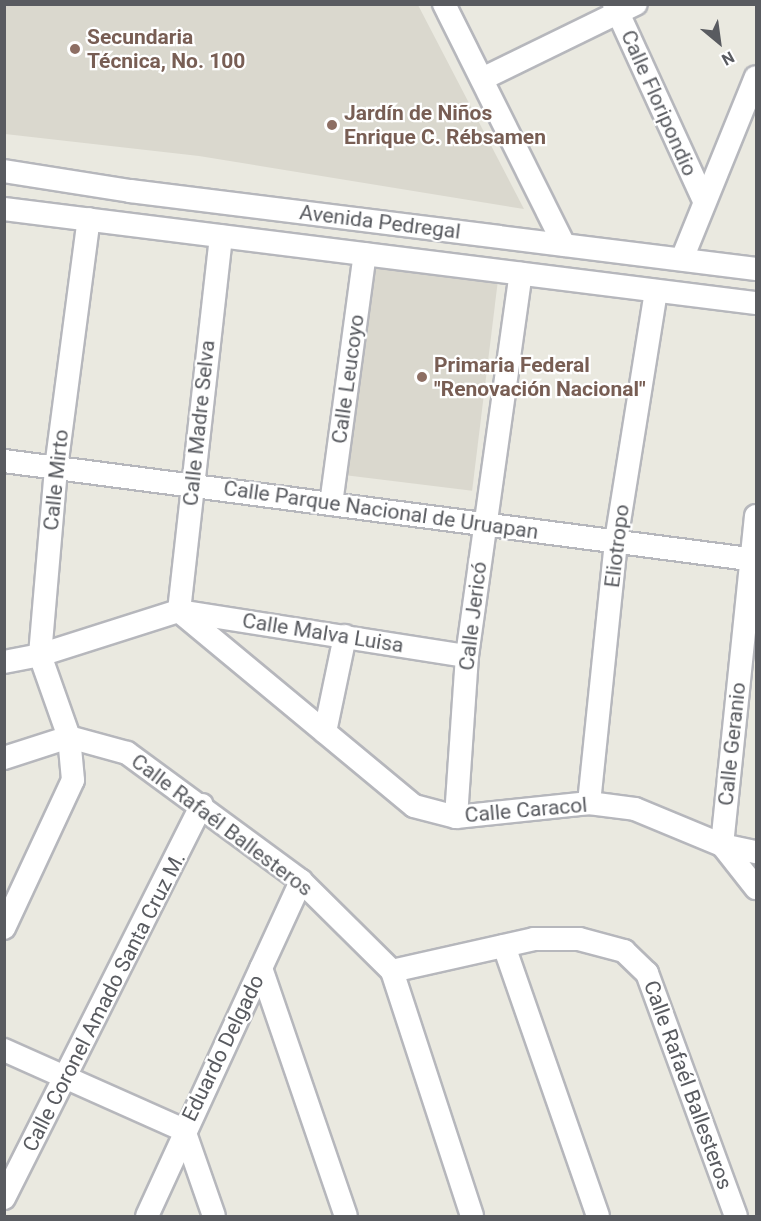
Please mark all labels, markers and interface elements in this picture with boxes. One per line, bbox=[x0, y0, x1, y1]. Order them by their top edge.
north arrow bbox=[689, 12, 749, 72]
place label: Secundaria Técnica, No. 100 bbox=[87, 24, 245, 74]
street label: Calle Floripondio bbox=[616, 26, 702, 180]
marker: Secundaria Técnica, No. 100 bbox=[68, 42, 82, 56]
text: N bbox=[718, 47, 738, 69]
place label: Jardín de Niños Enrique C. Rébsamen bbox=[344, 100, 546, 150]
marker: Jardín de Niños Enrique C. Rébsamen bbox=[325, 118, 339, 132]
street label: Avenida Pedregal bbox=[298, 200, 462, 244]
street label: Calle Leucoyo bbox=[326, 313, 370, 445]
street label: Calle Madre Selva bbox=[178, 339, 220, 507]
place label: Primaria Federal "Renovación Nacional" bbox=[434, 352, 646, 402]
marker: Primaria Federal "Renovación Nacional" bbox=[415, 370, 429, 384]
street label: Calle Mirto bbox=[38, 428, 74, 532]
street label: Calle Parque Nacional de Uruapan bbox=[222, 475, 540, 545]
street label: Eliotropo bbox=[599, 503, 635, 589]
street label: Calle Jericó bbox=[454, 560, 492, 672]
street label: Calle Malva Luisa bbox=[241, 608, 405, 658]
street label: Calle Geranio bbox=[713, 681, 751, 807]
street label: Calle Rafaél Ballesteros bbox=[126, 749, 318, 901]
street label: Calle Caracol bbox=[464, 792, 588, 828]
street label: Calle Coronel Amado Santa Cruz M. bbox=[17, 848, 191, 1156]
street label: Eduardo Delgado bbox=[177, 971, 269, 1125]
street label: Calle Rafaél Ballesteros bbox=[638, 977, 738, 1193]

